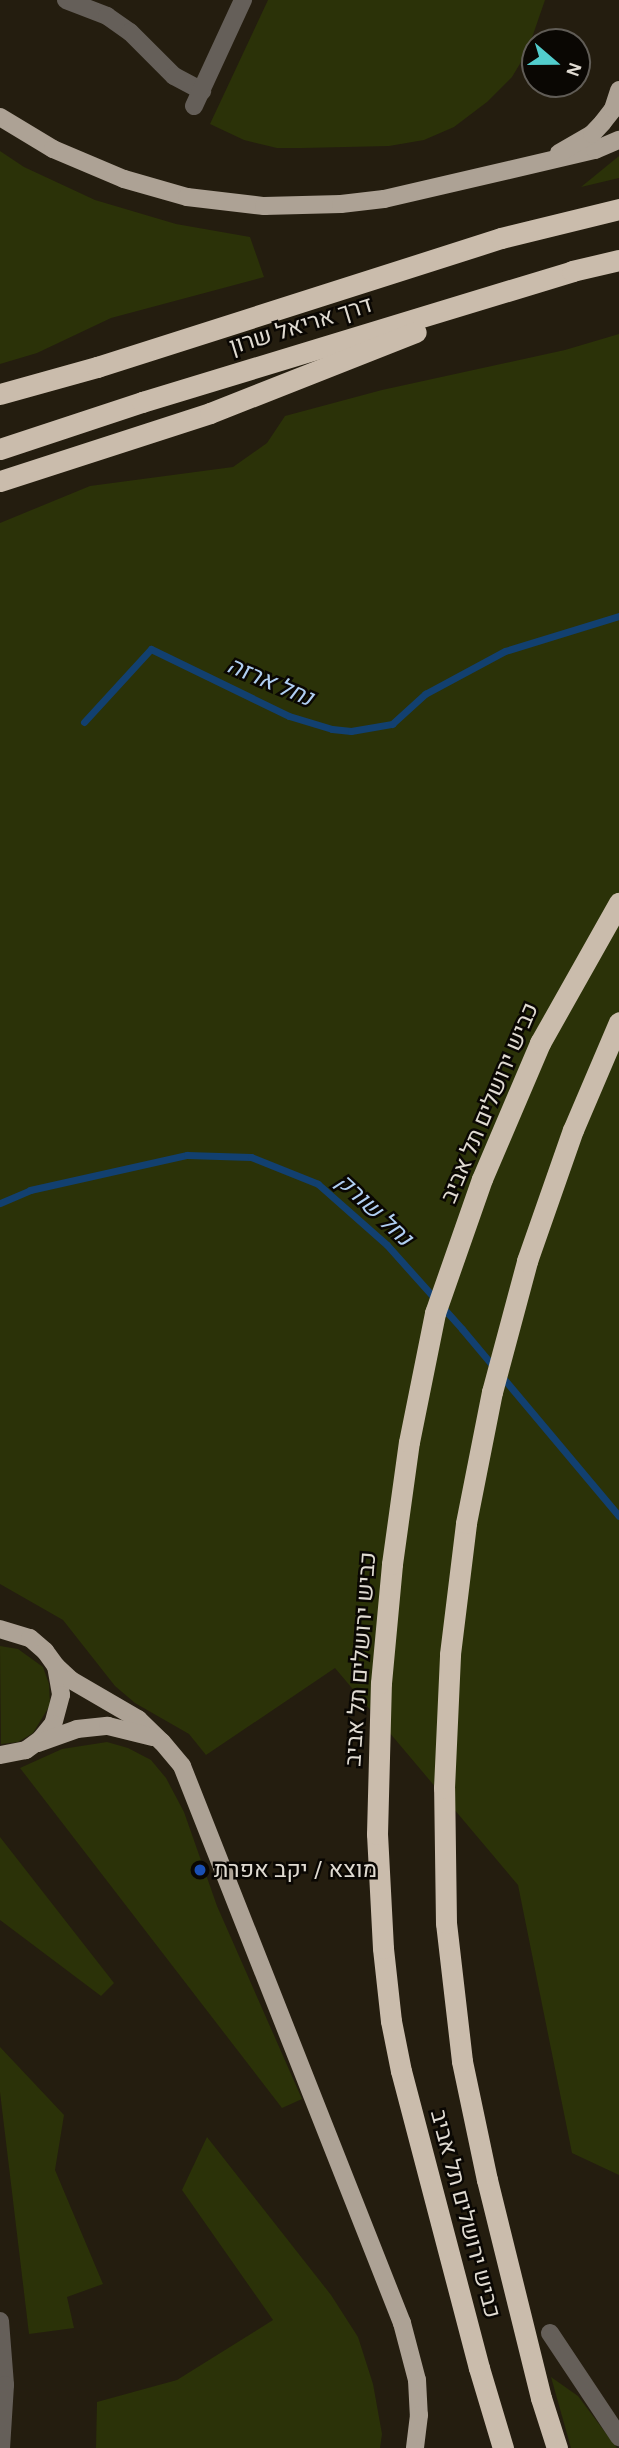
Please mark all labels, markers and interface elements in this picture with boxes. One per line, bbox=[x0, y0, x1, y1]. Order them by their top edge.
north arrow bbox=[521, 28, 591, 98]
text: N bbox=[561, 59, 587, 80]
street label: דרך אריאל שרון bbox=[226, 291, 376, 361]
water label: נחל ארזה bbox=[223, 651, 317, 713]
street label: כביש ירושלים תל אביב bbox=[435, 999, 545, 1207]
water label: נחל שורק bbox=[330, 1168, 418, 1252]
street label: כביש ירושלים תל אביב bbox=[340, 1551, 382, 1767]
place label: מוצא / יקב אפרת bbox=[214, 1856, 377, 1884]
marker: מוצא / יקב אפרת bbox=[192, 1862, 208, 1878]
street label: כביש ירושלים תל אביב bbox=[424, 2107, 506, 2321]

